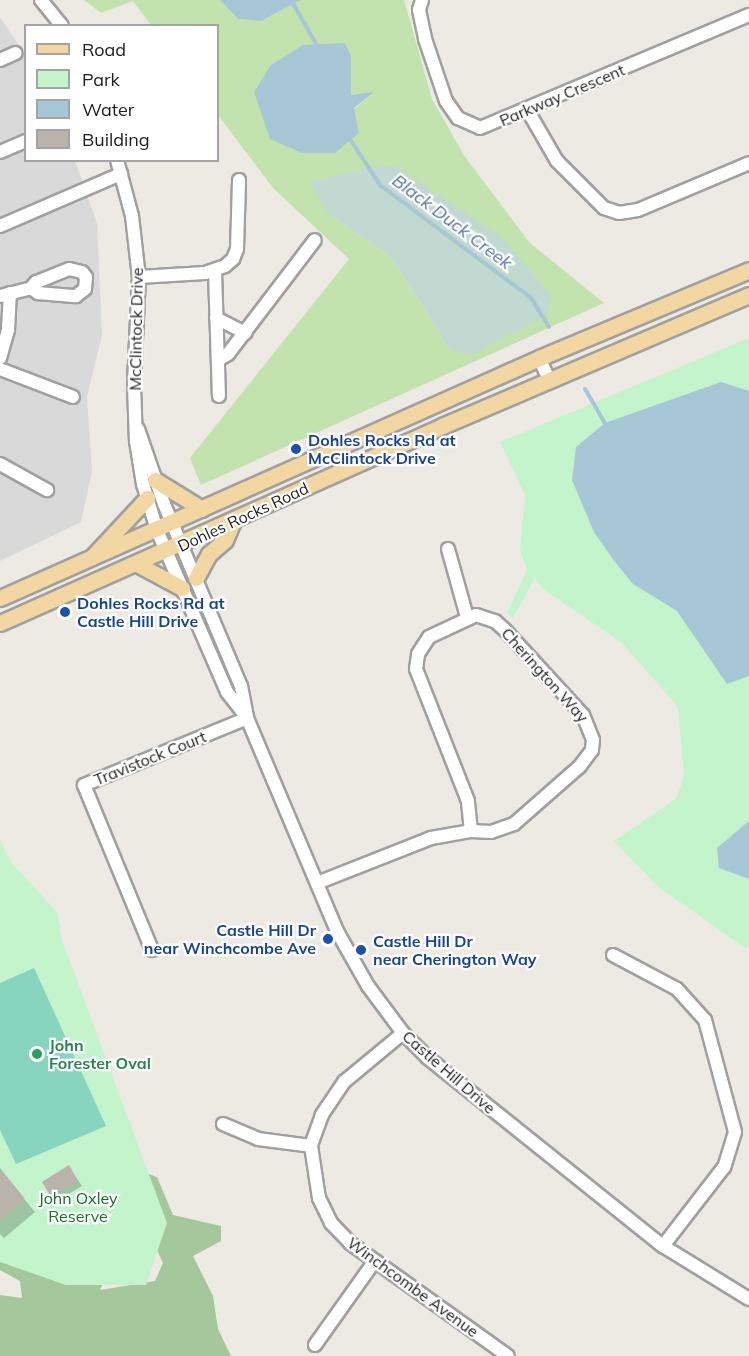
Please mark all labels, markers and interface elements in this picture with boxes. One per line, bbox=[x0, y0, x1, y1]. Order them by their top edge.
legend bbox=[24, 24, 219, 162]
text: Road bbox=[82, 38, 126, 61]
street label: Parkway Crescent bbox=[497, 60, 627, 130]
text: Park bbox=[82, 68, 120, 91]
text: Water bbox=[82, 98, 134, 121]
text: Building bbox=[82, 128, 150, 151]
water label: Black Duck Creek bbox=[388, 170, 516, 274]
street label: McClintock Drive bbox=[125, 267, 147, 391]
place label: Dohles Rocks Rd at McClintock Drive bbox=[308, 430, 456, 468]
marker: Dohles Rocks Rd at McClintock Drive bbox=[289, 442, 303, 456]
street label: Dohles Rocks Road bbox=[174, 478, 312, 556]
place label: Dohles Rocks Rd at Castle Hill Drive bbox=[77, 593, 225, 631]
marker: Dohles Rocks Rd at Castle Hill Drive bbox=[58, 605, 72, 619]
street label: Cherington Way bbox=[497, 624, 593, 726]
street label: Travistock Court bbox=[91, 727, 209, 789]
place label: Castle Hill Dr near Winchcombe Ave bbox=[144, 920, 316, 958]
place label: Castle Hill Dr near Cherington Way bbox=[373, 931, 536, 969]
marker: Castle Hill Dr near Winchcombe Ave bbox=[321, 932, 335, 946]
marker: Castle Hill Dr near Cherington Way bbox=[354, 943, 368, 957]
street label: Castle Hill Drive bbox=[399, 1026, 499, 1118]
place label: John Forester Oval bbox=[49, 1035, 151, 1073]
marker: John Forester Oval bbox=[30, 1047, 44, 1061]
park label: John Oxley Reserve bbox=[38, 1188, 118, 1226]
street label: Winchcombe Avenue bbox=[344, 1233, 482, 1341]

